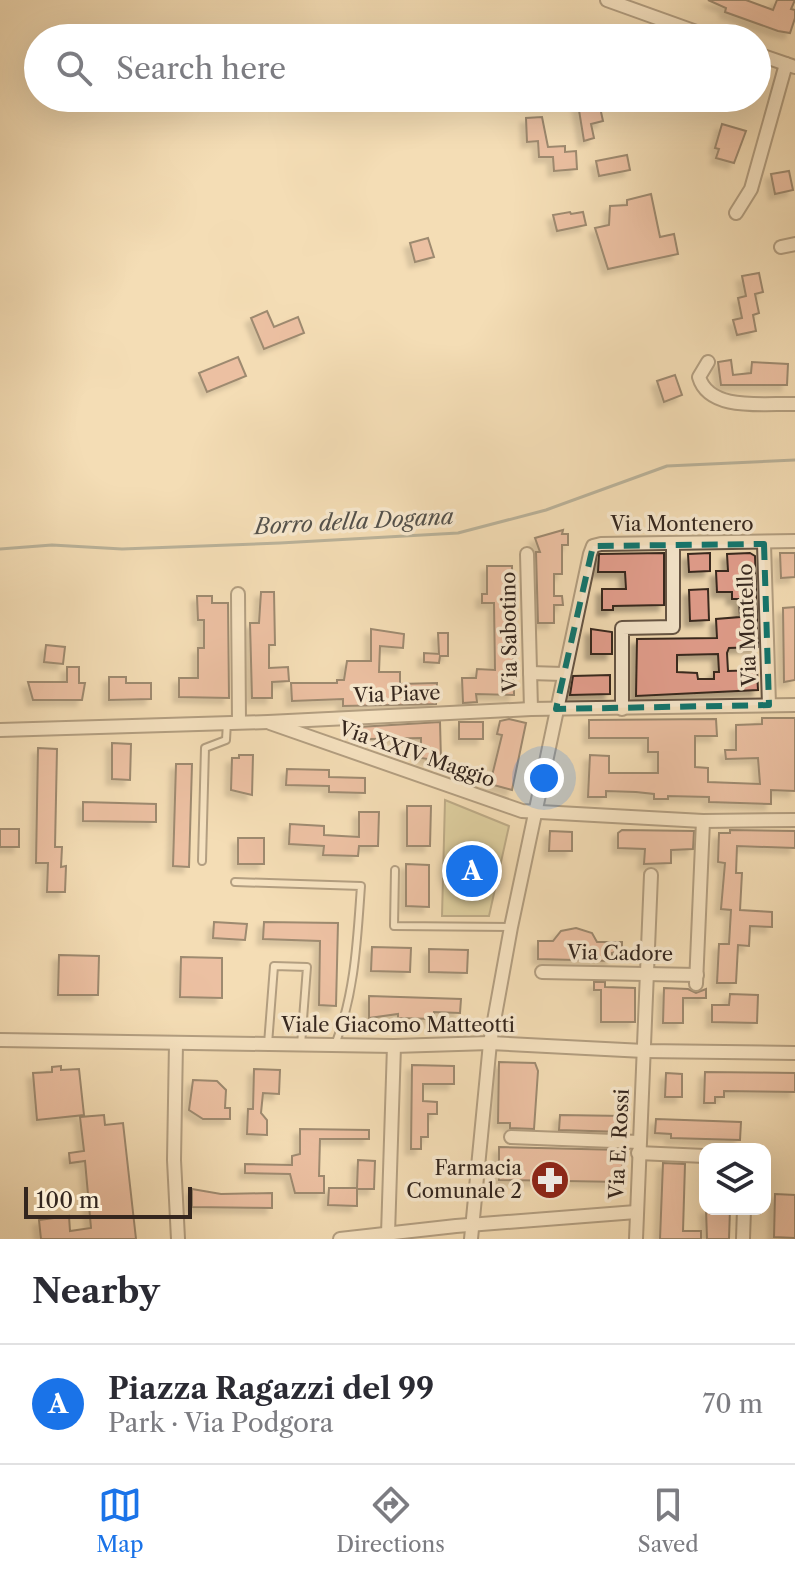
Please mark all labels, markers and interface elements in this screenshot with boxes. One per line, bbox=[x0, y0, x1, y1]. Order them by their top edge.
search box bbox=[24, 24, 771, 112]
icon: search bbox=[52, 46, 96, 90]
text: Search here bbox=[116, 50, 286, 87]
water label: Borro della Dogana bbox=[252, 503, 454, 540]
street label: Via Montenero bbox=[609, 512, 754, 536]
street label: Via Montello bbox=[733, 563, 761, 688]
street label: Via Sabotino bbox=[496, 571, 522, 694]
street label: Via Piave bbox=[352, 680, 441, 708]
street label: Via XXIV Maggio bbox=[335, 716, 498, 792]
your location bbox=[524, 758, 564, 798]
pin: A bbox=[446, 841, 498, 901]
street label: Via Cadore bbox=[566, 940, 673, 966]
street label: Viale Giacomo Matteotti bbox=[280, 1013, 515, 1037]
street label: Via E. Rossi bbox=[604, 1088, 634, 1201]
map controls bbox=[699, 1143, 771, 1215]
button: layers bbox=[699, 1143, 771, 1215]
place label: Farmacia Comunale 2 bbox=[406, 1156, 522, 1203]
pharmacy icon: Farmacia Comunale 2 bbox=[529, 1159, 571, 1201]
scale bar bbox=[24, 1183, 192, 1219]
text: 100 m bbox=[36, 1187, 99, 1214]
text: Nearby bbox=[32, 1270, 160, 1312]
text: Piazza Ragazzi del 99 bbox=[108, 1370, 434, 1407]
text: A bbox=[48, 1388, 68, 1420]
text: 70 m bbox=[703, 1388, 763, 1420]
text: Park · Via Podgora bbox=[108, 1407, 334, 1439]
tab: Map bbox=[96, 1483, 144, 1558]
tab: Directions bbox=[336, 1483, 445, 1558]
tab: Saved bbox=[638, 1483, 699, 1558]

